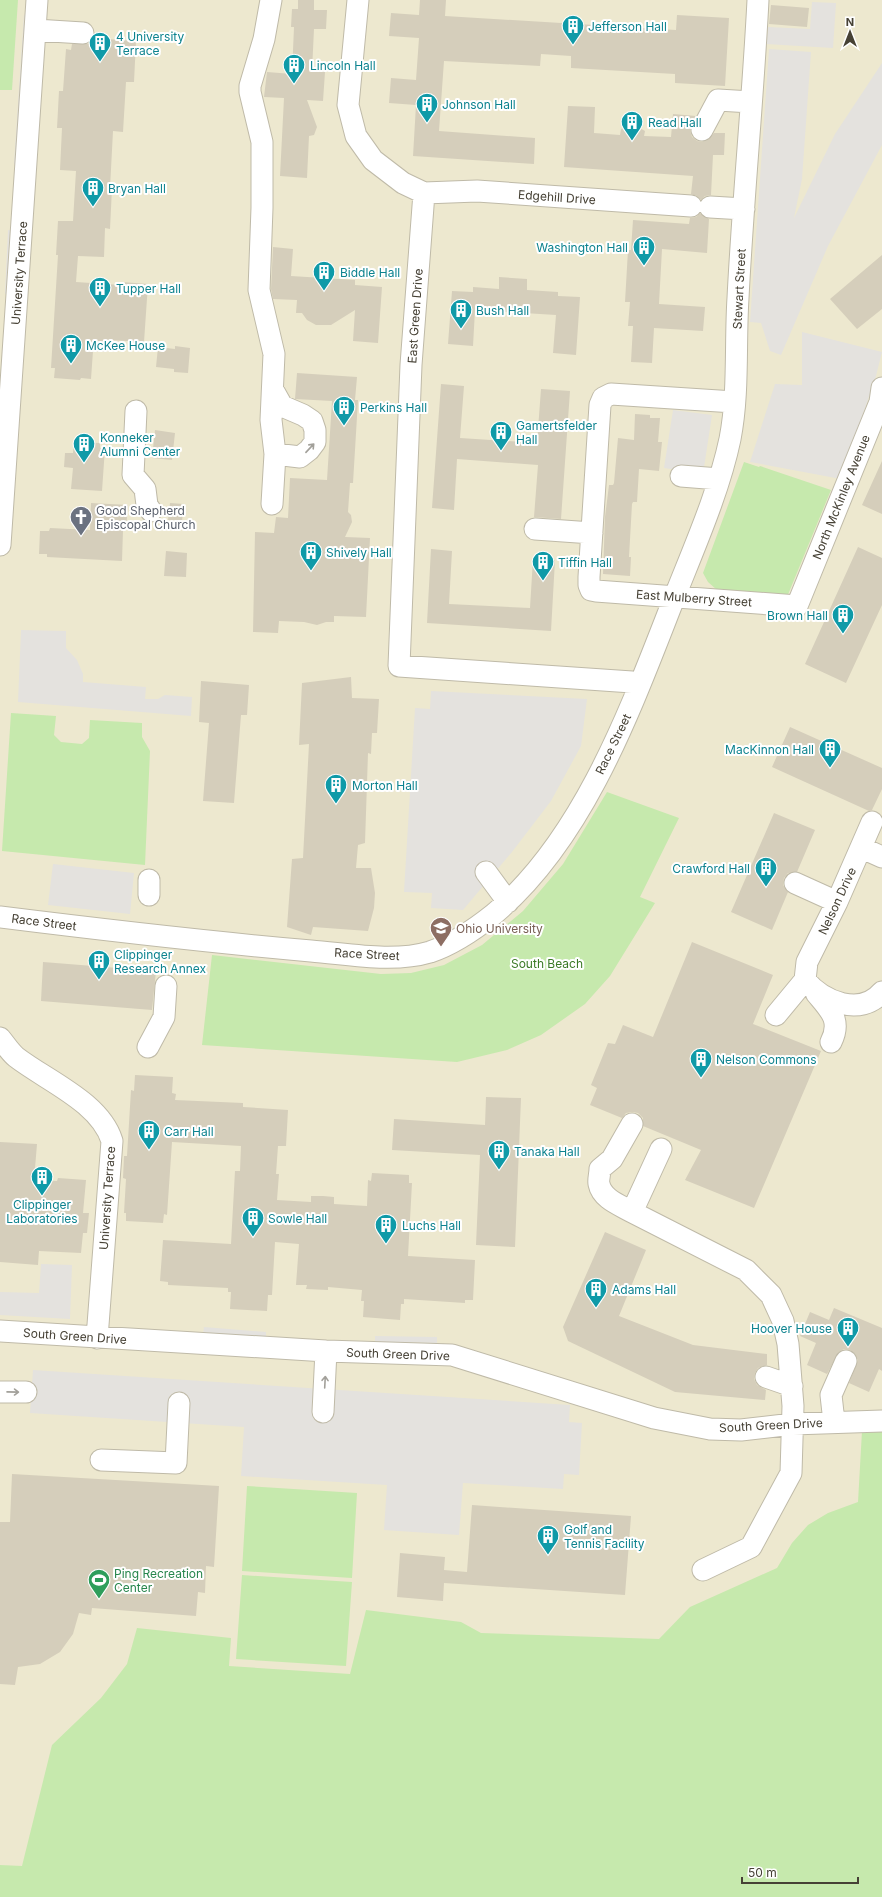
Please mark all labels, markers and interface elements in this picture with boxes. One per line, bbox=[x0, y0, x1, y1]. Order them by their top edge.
north arrow bbox=[830, 12, 870, 52]
building icon: Jefferson Hall bbox=[560, 13, 586, 46]
text: N bbox=[846, 15, 854, 29]
place label: Jefferson Hall bbox=[588, 19, 667, 34]
place label: 4 University Terrace bbox=[116, 29, 184, 58]
building icon: 4 University Terrace bbox=[87, 30, 113, 63]
building icon: Lincoln Hall bbox=[281, 52, 307, 85]
place label: Lincoln Hall bbox=[310, 58, 376, 73]
building icon: Johnson Hall bbox=[414, 91, 440, 124]
place label: Johnson Hall bbox=[442, 97, 516, 112]
building icon: Read Hall bbox=[619, 109, 645, 142]
place label: Read Hall bbox=[648, 115, 702, 130]
building icon: Bryan Hall bbox=[80, 175, 106, 208]
place label: Bryan Hall bbox=[108, 181, 166, 196]
street label: Edgehill Drive bbox=[518, 187, 596, 207]
street label: University Terrace bbox=[8, 221, 30, 325]
building icon: Washington Hall bbox=[631, 234, 657, 267]
place label: Washington Hall bbox=[536, 240, 628, 255]
street label: Stewart Street bbox=[729, 248, 749, 330]
building icon: Biddle Hall bbox=[311, 259, 337, 292]
place label: Biddle Hall bbox=[340, 265, 400, 280]
street label: East Green Drive bbox=[404, 268, 426, 364]
building icon: Tupper Hall bbox=[87, 275, 113, 308]
place label: Tupper Hall bbox=[116, 281, 181, 296]
building icon: Bush Hall bbox=[448, 297, 474, 330]
place label: Bush Hall bbox=[476, 303, 529, 318]
building icon: McKee House bbox=[58, 332, 84, 365]
place label: McKee House bbox=[86, 338, 165, 353]
building icon: Perkins Hall bbox=[331, 394, 357, 427]
place label: Perkins Hall bbox=[360, 400, 427, 415]
place label: Gamertsfelder Hall bbox=[516, 418, 597, 447]
building icon: Gamertsfelder Hall bbox=[488, 419, 514, 452]
place label: Konneker Alumni Center bbox=[100, 430, 181, 459]
building icon: Konneker Alumni Center bbox=[71, 431, 97, 464]
street label: North McKinley Avenue bbox=[809, 432, 873, 562]
one-way arrow bbox=[305, 443, 314, 453]
place label: Good Shepherd Episcopal Church bbox=[96, 503, 196, 532]
church icon: Good Shepherd Episcopal Church bbox=[68, 504, 94, 537]
building icon: Shively Hall bbox=[298, 539, 324, 572]
place label: Shively Hall bbox=[326, 545, 392, 560]
building icon: Tiffin Hall bbox=[530, 549, 556, 582]
place label: Tiffin Hall bbox=[558, 555, 612, 570]
street label: East Mulberry Street bbox=[636, 586, 753, 610]
building icon: Brown Hall bbox=[830, 602, 856, 635]
place label: Brown Hall bbox=[767, 608, 828, 623]
street label: Race Street bbox=[592, 711, 634, 777]
building icon: MacKinnon Hall bbox=[817, 736, 843, 769]
place label: MacKinnon Hall bbox=[725, 742, 814, 757]
building icon: Morton Hall bbox=[323, 772, 349, 805]
place label: Morton Hall bbox=[352, 778, 418, 793]
building icon: Crawford Hall bbox=[753, 855, 779, 888]
place label: Crawford Hall bbox=[672, 861, 750, 876]
street label: Nelson Drive bbox=[815, 865, 859, 937]
street label: Race Street bbox=[11, 911, 77, 933]
school or university icon: Ohio University bbox=[428, 915, 454, 948]
place label: Ohio University bbox=[456, 921, 543, 936]
street label: Race Street bbox=[334, 945, 400, 963]
place label: Clippinger Research Annex bbox=[114, 947, 207, 976]
building icon: Clippinger Research Annex bbox=[86, 948, 112, 981]
park label: South Beach bbox=[511, 956, 583, 971]
building icon: Nelson Commons bbox=[688, 1046, 714, 1079]
place label: Nelson Commons bbox=[716, 1052, 817, 1067]
building icon: Carr Hall bbox=[136, 1118, 162, 1151]
place label: Carr Hall bbox=[164, 1124, 214, 1139]
building icon: Tanaka Hall bbox=[486, 1138, 512, 1171]
place label: Tanaka Hall bbox=[514, 1144, 580, 1159]
street label: University Terrace bbox=[96, 1146, 118, 1250]
building icon: Clippinger Laboratories bbox=[29, 1164, 55, 1197]
place label: Clippinger Laboratories bbox=[6, 1197, 78, 1226]
building icon: Sowle Hall bbox=[240, 1205, 266, 1238]
place label: Sowle Hall bbox=[268, 1211, 327, 1226]
building icon: Luchs Hall bbox=[373, 1212, 399, 1245]
place label: Luchs Hall bbox=[402, 1218, 461, 1233]
building icon: Adams Hall bbox=[583, 1276, 609, 1309]
place label: Adams Hall bbox=[612, 1282, 676, 1297]
building icon: Hoover House bbox=[835, 1315, 861, 1348]
place label: Hoover House bbox=[751, 1321, 832, 1336]
street label: South Green Drive bbox=[23, 1325, 127, 1347]
street label: South Green Drive bbox=[346, 1345, 450, 1363]
one-way arrow bbox=[321, 1376, 329, 1389]
one-way arrow bbox=[6, 1388, 19, 1396]
street label: South Green Drive bbox=[719, 1415, 823, 1435]
place label: Golf and Tennis Facility bbox=[564, 1522, 645, 1551]
building icon: Golf and Tennis Facility bbox=[535, 1523, 561, 1556]
place label: Ping Recreation Center bbox=[114, 1566, 203, 1595]
sports icon: Ping Recreation Center bbox=[86, 1567, 112, 1600]
scale bar bbox=[742, 1859, 858, 1885]
text: 50 m bbox=[748, 1865, 777, 1880]

